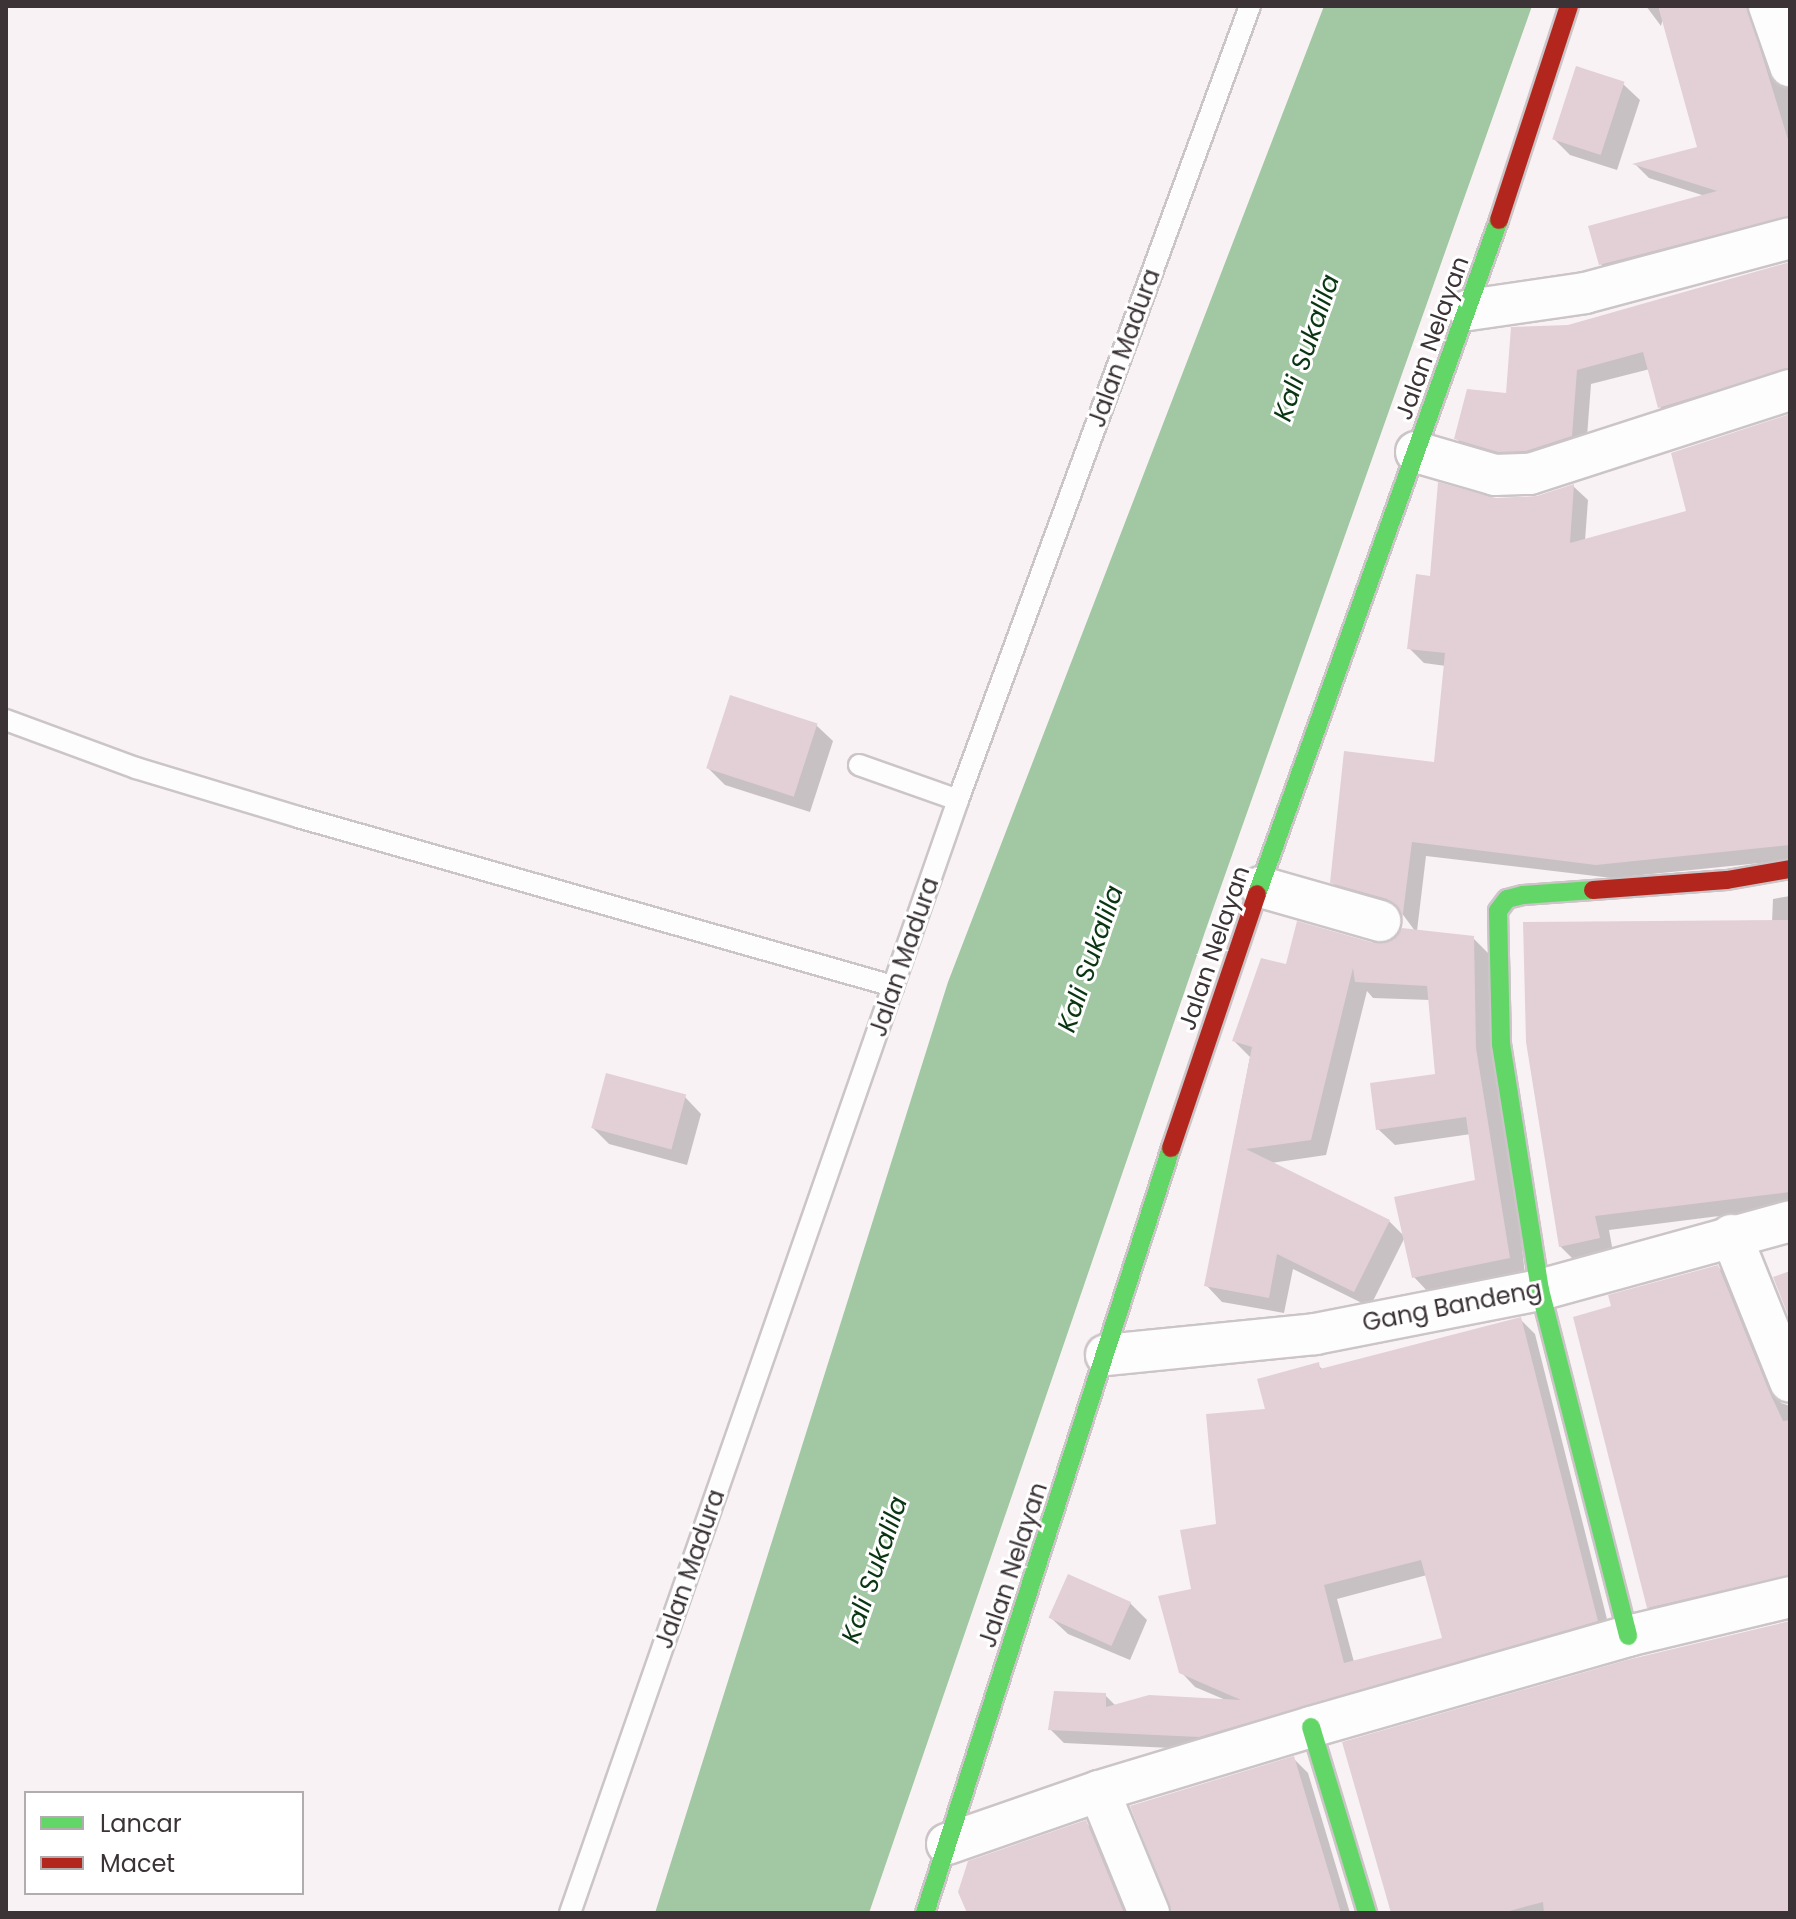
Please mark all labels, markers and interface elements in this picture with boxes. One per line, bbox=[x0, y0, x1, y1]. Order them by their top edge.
street label: Jalan Nelayan bbox=[1389, 252, 1475, 424]
street label: Jalan Madura bbox=[1082, 265, 1166, 431]
water label: Kali Sukalila bbox=[1267, 270, 1347, 426]
street label: Jalan Nelayan bbox=[1172, 862, 1256, 1034]
street label: Jalan Madura bbox=[863, 874, 945, 1040]
water label: Kali Sukalila bbox=[1051, 881, 1131, 1037]
street label: Gang Bandeng bbox=[1360, 1275, 1544, 1337]
street label: Jalan Nelayan bbox=[973, 1479, 1053, 1651]
street label: Jalan Madura bbox=[649, 1486, 731, 1652]
water label: Kali Sukalila bbox=[835, 1492, 915, 1648]
legend bbox=[24, 1791, 304, 1895]
text: Lancar bbox=[100, 1807, 182, 1840]
text: Macet bbox=[100, 1847, 175, 1880]

